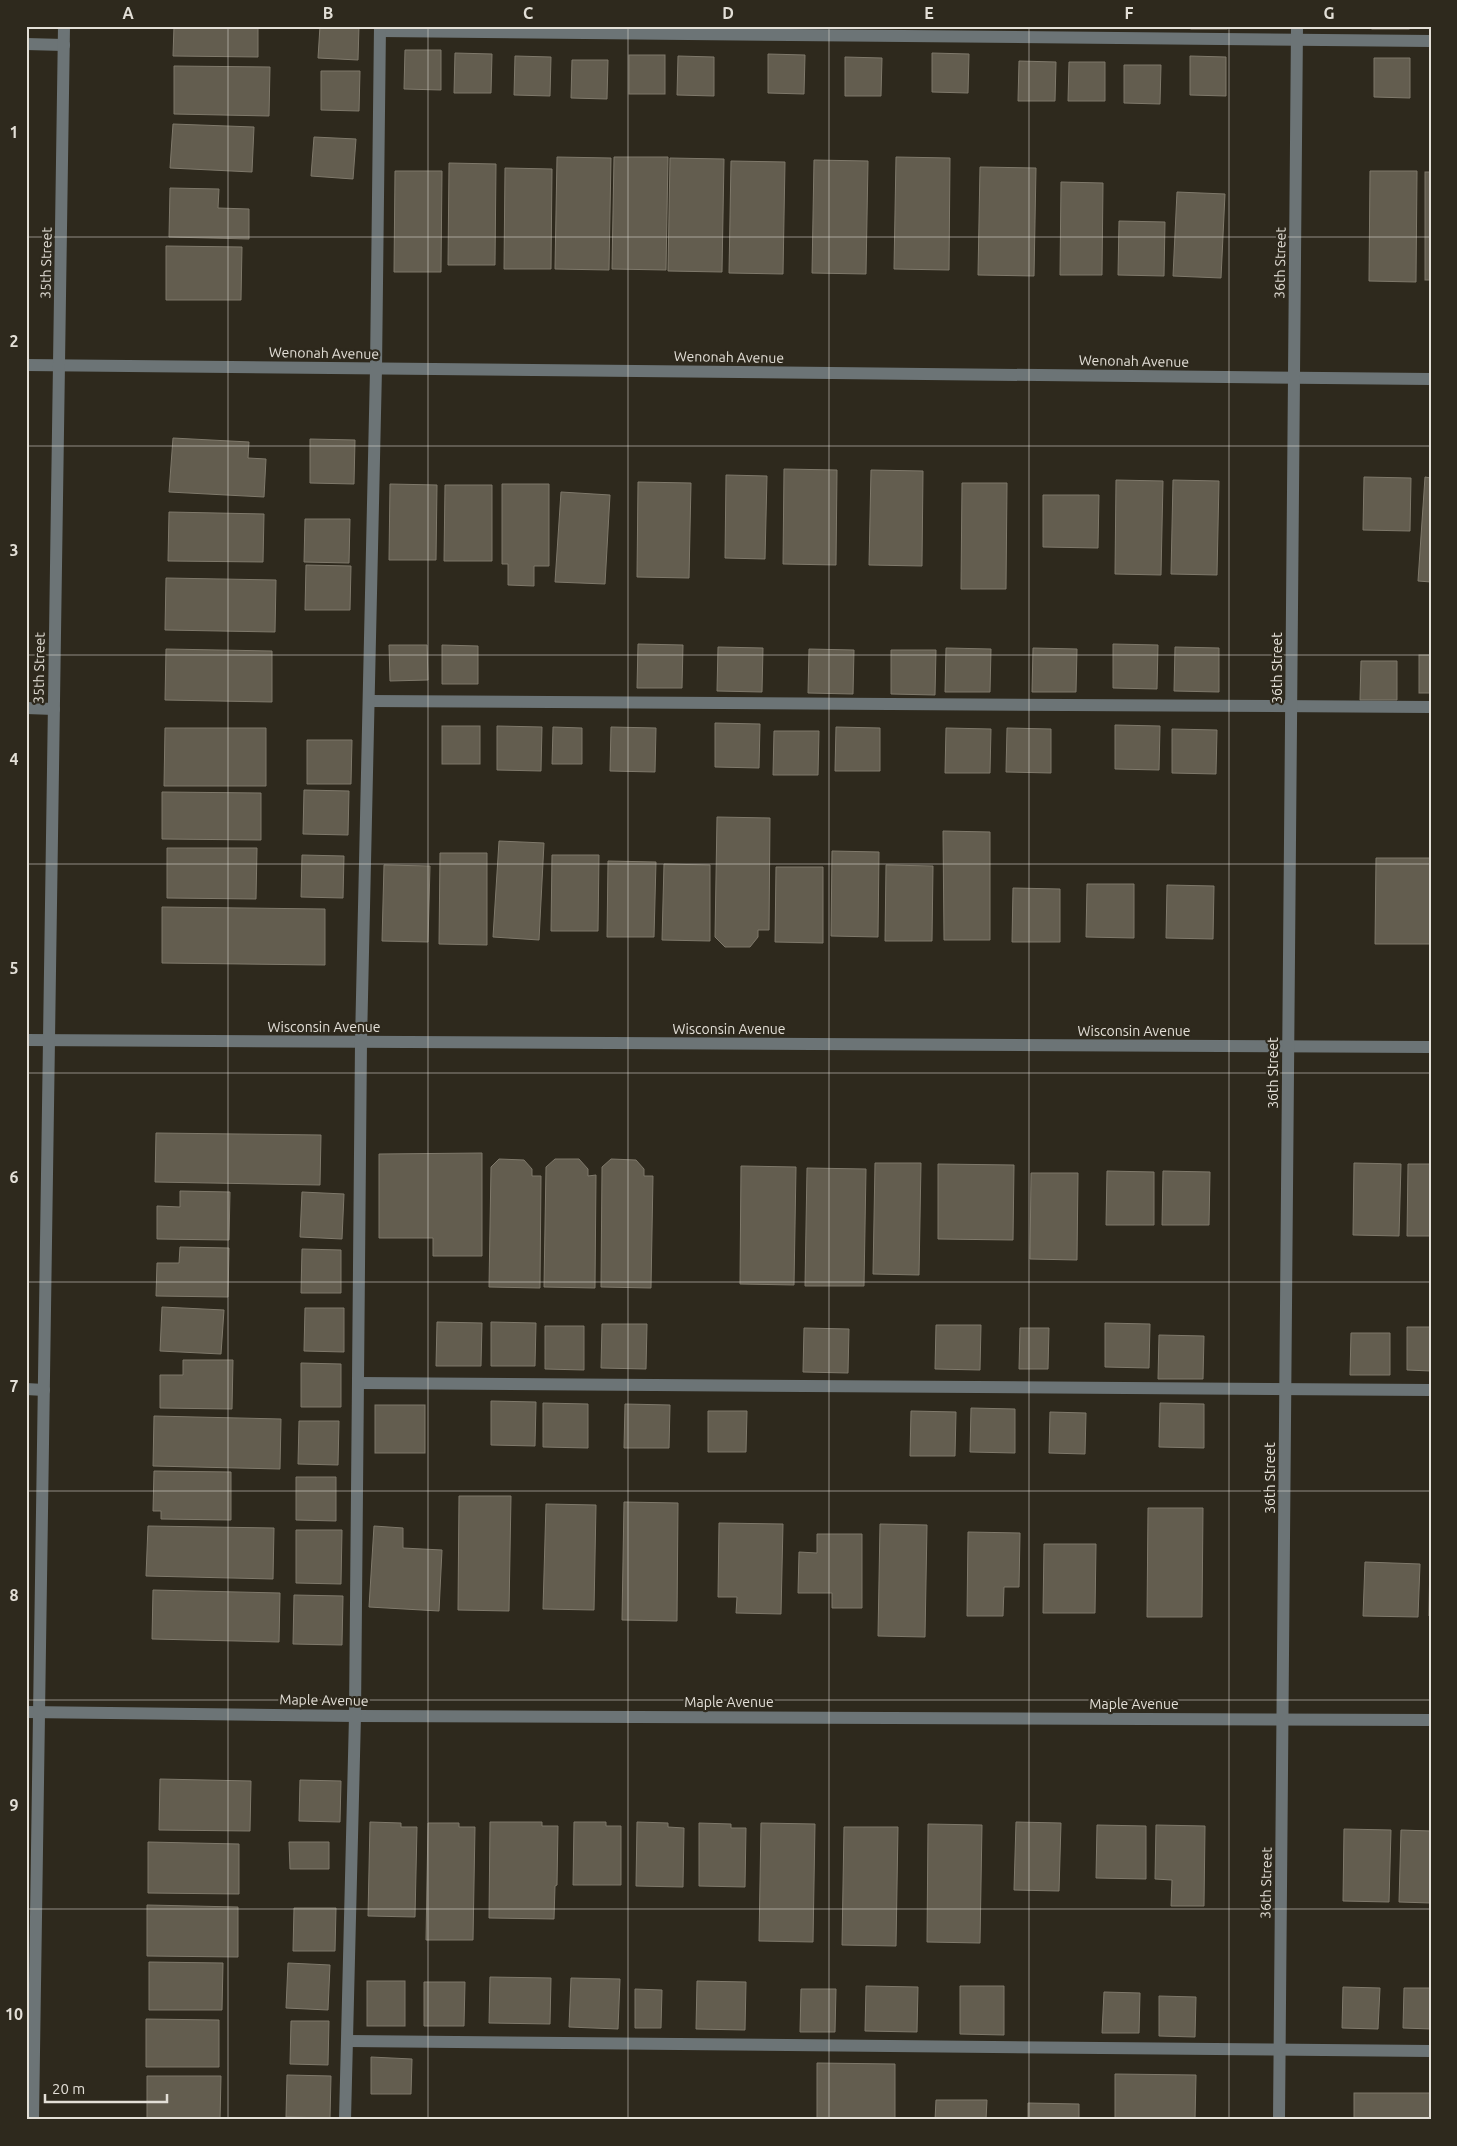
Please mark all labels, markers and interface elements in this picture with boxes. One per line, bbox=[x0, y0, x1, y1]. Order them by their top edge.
text: A bbox=[122, 4, 134, 22]
text: B bbox=[323, 4, 333, 22]
text: C bbox=[523, 4, 533, 22]
text: D bbox=[722, 4, 734, 22]
text: E bbox=[924, 4, 934, 22]
text: F bbox=[1125, 4, 1134, 22]
text: G bbox=[1323, 4, 1335, 22]
text: 1 bbox=[9, 123, 19, 141]
street label: 35th Street bbox=[37, 227, 55, 299]
street label: 36th Street bbox=[1271, 227, 1289, 299]
text: 2 bbox=[9, 332, 19, 350]
street label: Wenonah Avenue bbox=[269, 344, 379, 362]
street label: Wenonah Avenue bbox=[674, 348, 784, 366]
street label: Wenonah Avenue bbox=[1079, 352, 1189, 370]
text: 3 bbox=[9, 541, 19, 559]
street label: 35th Street bbox=[30, 632, 48, 704]
street label: 36th Street bbox=[1269, 632, 1285, 704]
text: 4 bbox=[9, 750, 19, 768]
text: 5 bbox=[9, 959, 19, 977]
street label: Wisconsin Avenue bbox=[267, 1019, 381, 1035]
street label: Wisconsin Avenue bbox=[672, 1021, 786, 1037]
street label: Wisconsin Avenue bbox=[1077, 1023, 1191, 1039]
street label: 36th Street bbox=[1265, 1037, 1281, 1109]
text: 6 bbox=[9, 1168, 19, 1186]
text: 7 bbox=[9, 1377, 19, 1395]
street label: 36th Street bbox=[1262, 1442, 1278, 1514]
text: 8 bbox=[9, 1586, 19, 1604]
street label: Maple Avenue bbox=[279, 1691, 369, 1709]
street label: Maple Avenue bbox=[684, 1694, 774, 1710]
street label: Maple Avenue bbox=[1089, 1696, 1179, 1712]
text: 9 bbox=[9, 1796, 19, 1814]
street label: 36th Street bbox=[1257, 1847, 1275, 1919]
text: 10 bbox=[5, 2005, 23, 2023]
scale bar bbox=[45, 2071, 168, 2103]
text: 20 m bbox=[52, 2080, 85, 2097]

